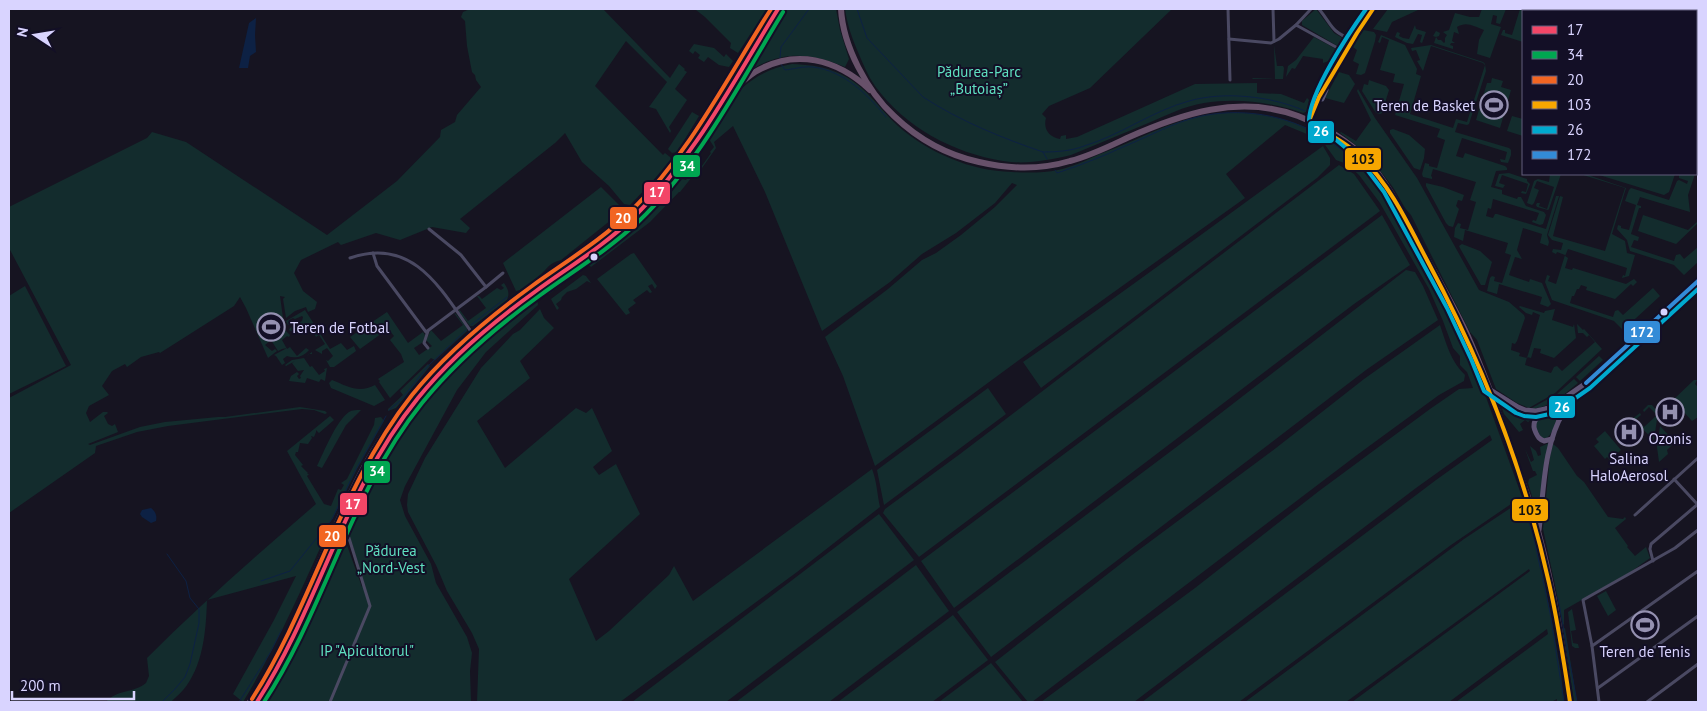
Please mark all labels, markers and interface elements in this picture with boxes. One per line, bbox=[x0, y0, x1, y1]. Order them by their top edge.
north arrow bbox=[10, 10, 60, 60]
legend bbox=[1522, 10, 1697, 175]
text: 17 bbox=[1567, 20, 1583, 39]
text: N bbox=[13, 26, 32, 39]
text: 34 bbox=[1567, 45, 1583, 64]
park label: Pădurea-Parc „Butoiaș” bbox=[937, 62, 1021, 98]
text: 20 bbox=[1567, 70, 1583, 89]
sports icon: Teren de Basket bbox=[1479, 90, 1509, 120]
text: 103 bbox=[1567, 95, 1592, 114]
place label: Teren de Basket bbox=[1374, 96, 1475, 115]
line badge: 26 bbox=[1307, 120, 1335, 144]
text: 26 bbox=[1567, 120, 1583, 139]
text: 26 bbox=[1313, 122, 1329, 140]
text: 172 bbox=[1567, 145, 1592, 164]
line badge: 103 bbox=[1344, 147, 1382, 171]
text: 103 bbox=[1351, 150, 1375, 168]
line badge: 34 bbox=[672, 154, 701, 178]
text: 34 bbox=[679, 157, 695, 175]
line badge: 17 bbox=[643, 181, 671, 205]
text: 17 bbox=[649, 183, 665, 201]
line badge: 20 bbox=[609, 206, 638, 230]
text: 20 bbox=[615, 209, 631, 227]
unlabelled marker bbox=[589, 252, 599, 262]
unlabelled marker bbox=[1659, 307, 1669, 317]
sports icon: Teren de Fotbal bbox=[256, 312, 286, 342]
place label: Teren de Fotbal bbox=[290, 318, 390, 337]
line badge: 172 bbox=[1623, 320, 1661, 344]
text: 172 bbox=[1630, 323, 1654, 341]
line badge: 26 bbox=[1548, 395, 1576, 419]
hospital icon: Ozonis bbox=[1655, 397, 1685, 427]
text: 26 bbox=[1554, 398, 1570, 416]
hospital icon: Salina HaloAerosol bbox=[1614, 417, 1644, 447]
place label: Ozonis bbox=[1649, 429, 1691, 448]
place label: Salina HaloAerosol bbox=[1590, 449, 1669, 485]
line badge: 34 bbox=[363, 460, 391, 484]
text: 34 bbox=[369, 462, 385, 480]
line badge: 17 bbox=[339, 492, 368, 516]
text: 17 bbox=[345, 495, 361, 513]
line badge: 103 bbox=[1511, 498, 1549, 522]
text: 103 bbox=[1518, 501, 1542, 519]
line badge: 20 bbox=[318, 524, 347, 548]
text: 20 bbox=[324, 527, 340, 545]
park label: Pădurea „Nord-Vest bbox=[357, 541, 425, 577]
sports icon: Teren de Tenis bbox=[1630, 610, 1660, 640]
park label: IP "Apicultorul" bbox=[320, 641, 414, 660]
place label: Teren de Tenis bbox=[1600, 642, 1690, 661]
scale bar bbox=[12, 668, 135, 700]
text: 200 m bbox=[20, 676, 61, 695]

